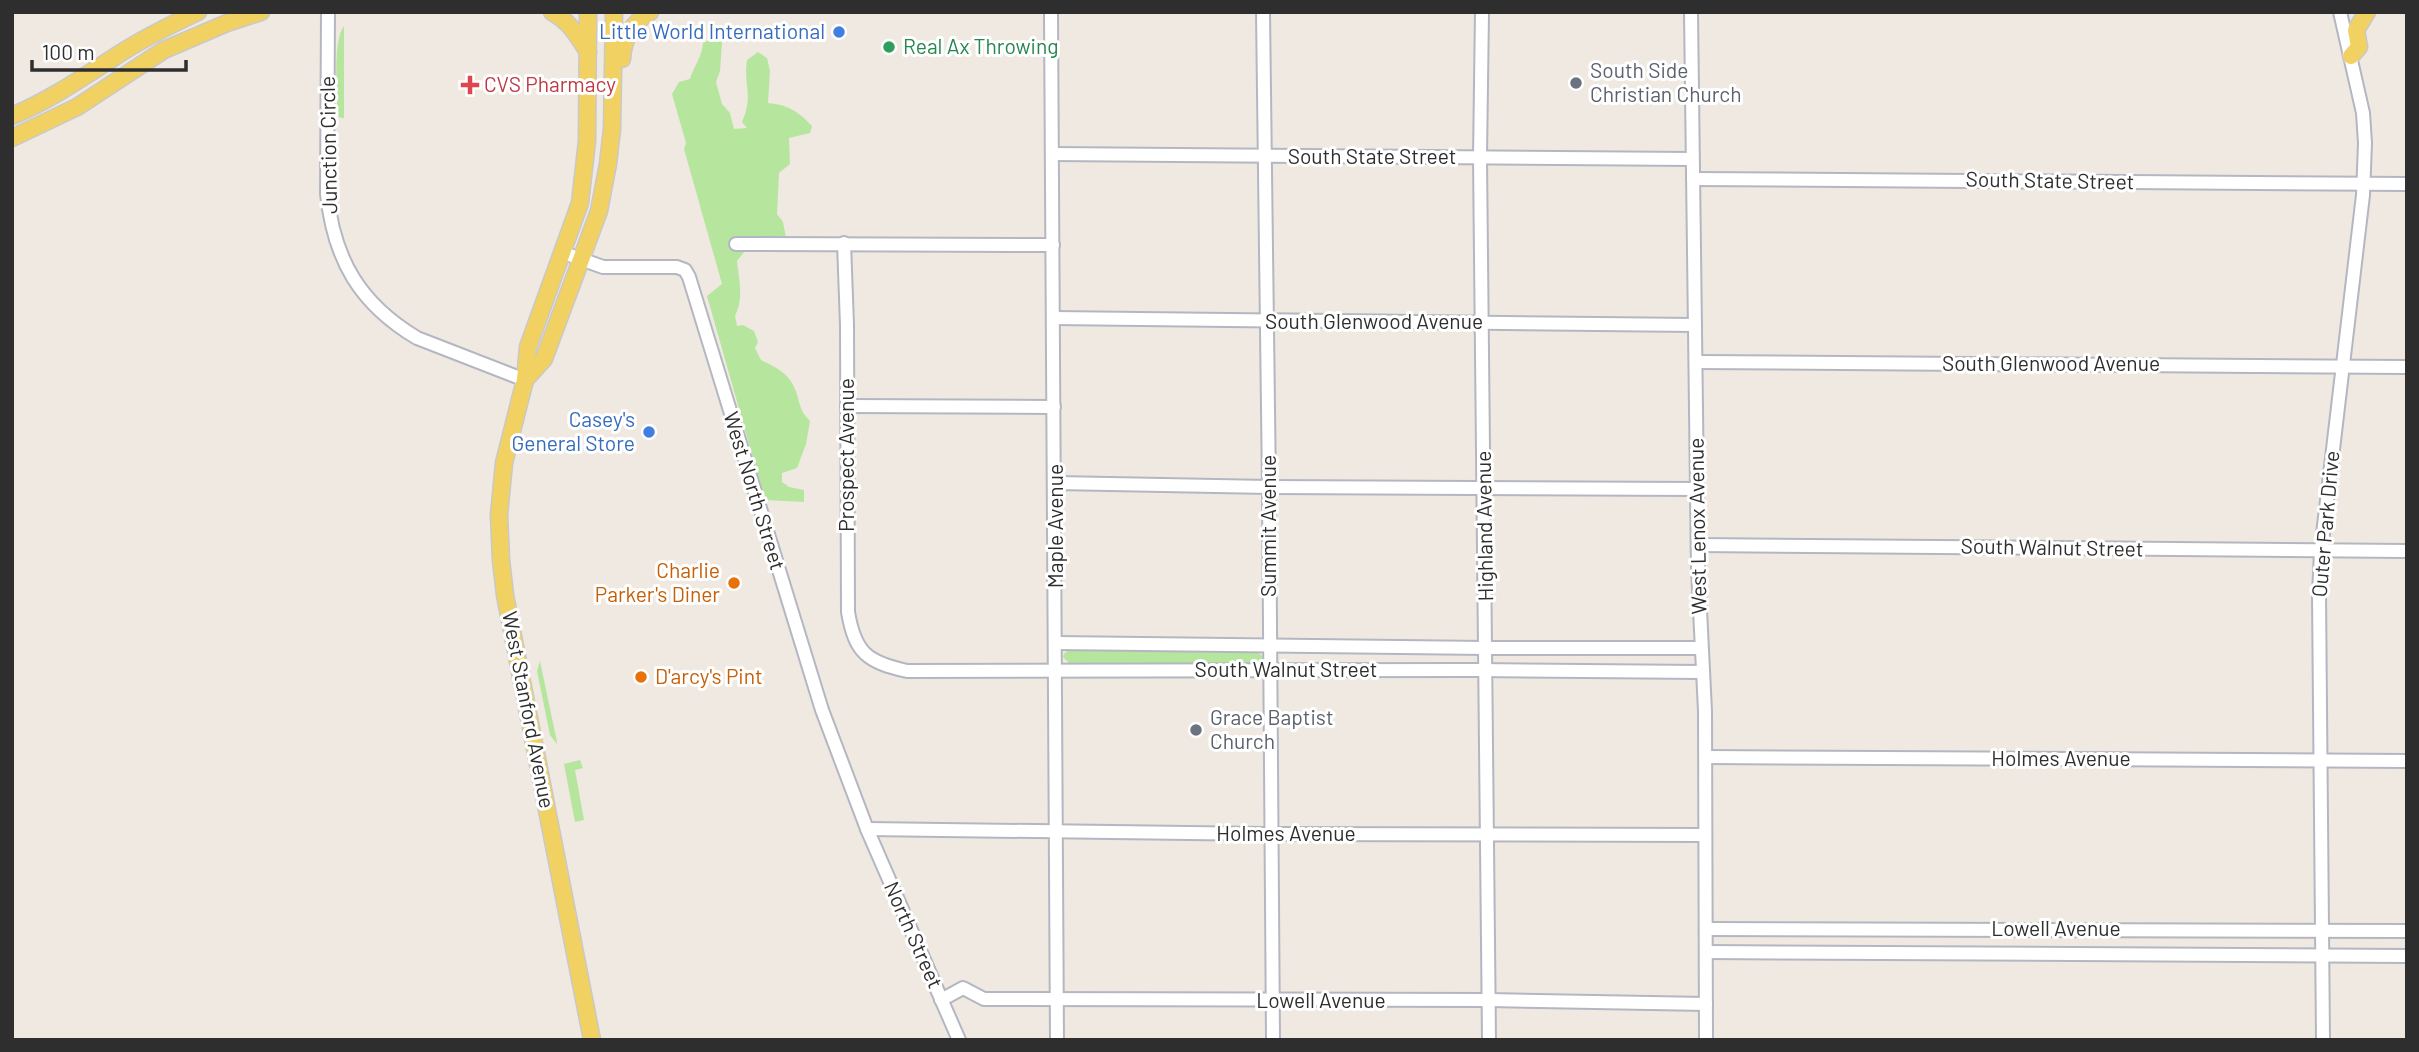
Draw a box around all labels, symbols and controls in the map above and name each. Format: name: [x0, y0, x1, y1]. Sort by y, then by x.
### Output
place label: Little World International: [599, 18, 825, 43]
marker: Little World International: [831, 24, 847, 40]
scale bar: [32, 28, 186, 72]
place label: Real Ax Throwing: [903, 33, 1058, 58]
text: 100 m: [42, 39, 95, 64]
marker: Real Ax Throwing: [881, 39, 897, 55]
place label: South Side Christian Church: [1590, 57, 1742, 106]
place label: CVS Pharmacy: [484, 71, 616, 96]
marker: South Side Christian Church: [1568, 75, 1584, 91]
street label: Junction Circle: [314, 76, 341, 214]
marker: CVS Pharmacy: [462, 77, 478, 93]
street label: South State Street: [1288, 143, 1456, 168]
street label: South State Street: [1965, 166, 2135, 193]
street label: South Glenwood Avenue: [1265, 308, 1483, 333]
street label: South Glenwood Avenue: [1942, 350, 2160, 375]
street label: Prospect Avenue: [833, 378, 858, 532]
place label: Casey's General Store: [511, 406, 635, 455]
street label: West North Street: [719, 408, 791, 573]
marker: Casey's General Store: [641, 424, 657, 440]
street label: West Lenox Avenue: [1682, 437, 1711, 615]
street label: Highland Avenue: [1470, 450, 1497, 602]
street label: Outer Park Drive: [2306, 450, 2343, 598]
street label: Summit Avenue: [1255, 455, 1280, 597]
street label: Maple Avenue: [1042, 464, 1067, 588]
street label: South Walnut Street: [1960, 532, 2144, 561]
place label: Charlie Parker's Diner: [595, 557, 720, 606]
marker: Charlie Parker's Diner: [726, 575, 742, 591]
street label: West Stanford Avenue: [498, 609, 561, 810]
street label: South Walnut Street: [1195, 656, 1377, 681]
place label: D'arcy's Pint: [655, 663, 763, 688]
marker: D'arcy's Pint: [633, 669, 649, 685]
place label: Grace Baptist Church: [1210, 704, 1334, 753]
marker: Grace Baptist Church: [1188, 722, 1204, 738]
street label: Holmes Avenue: [1991, 745, 2131, 770]
street label: Holmes Avenue: [1216, 820, 1356, 845]
street label: North Street: [880, 877, 949, 992]
street label: Lowell Avenue: [1991, 915, 2121, 940]
street label: Lowell Avenue: [1256, 987, 1386, 1012]

